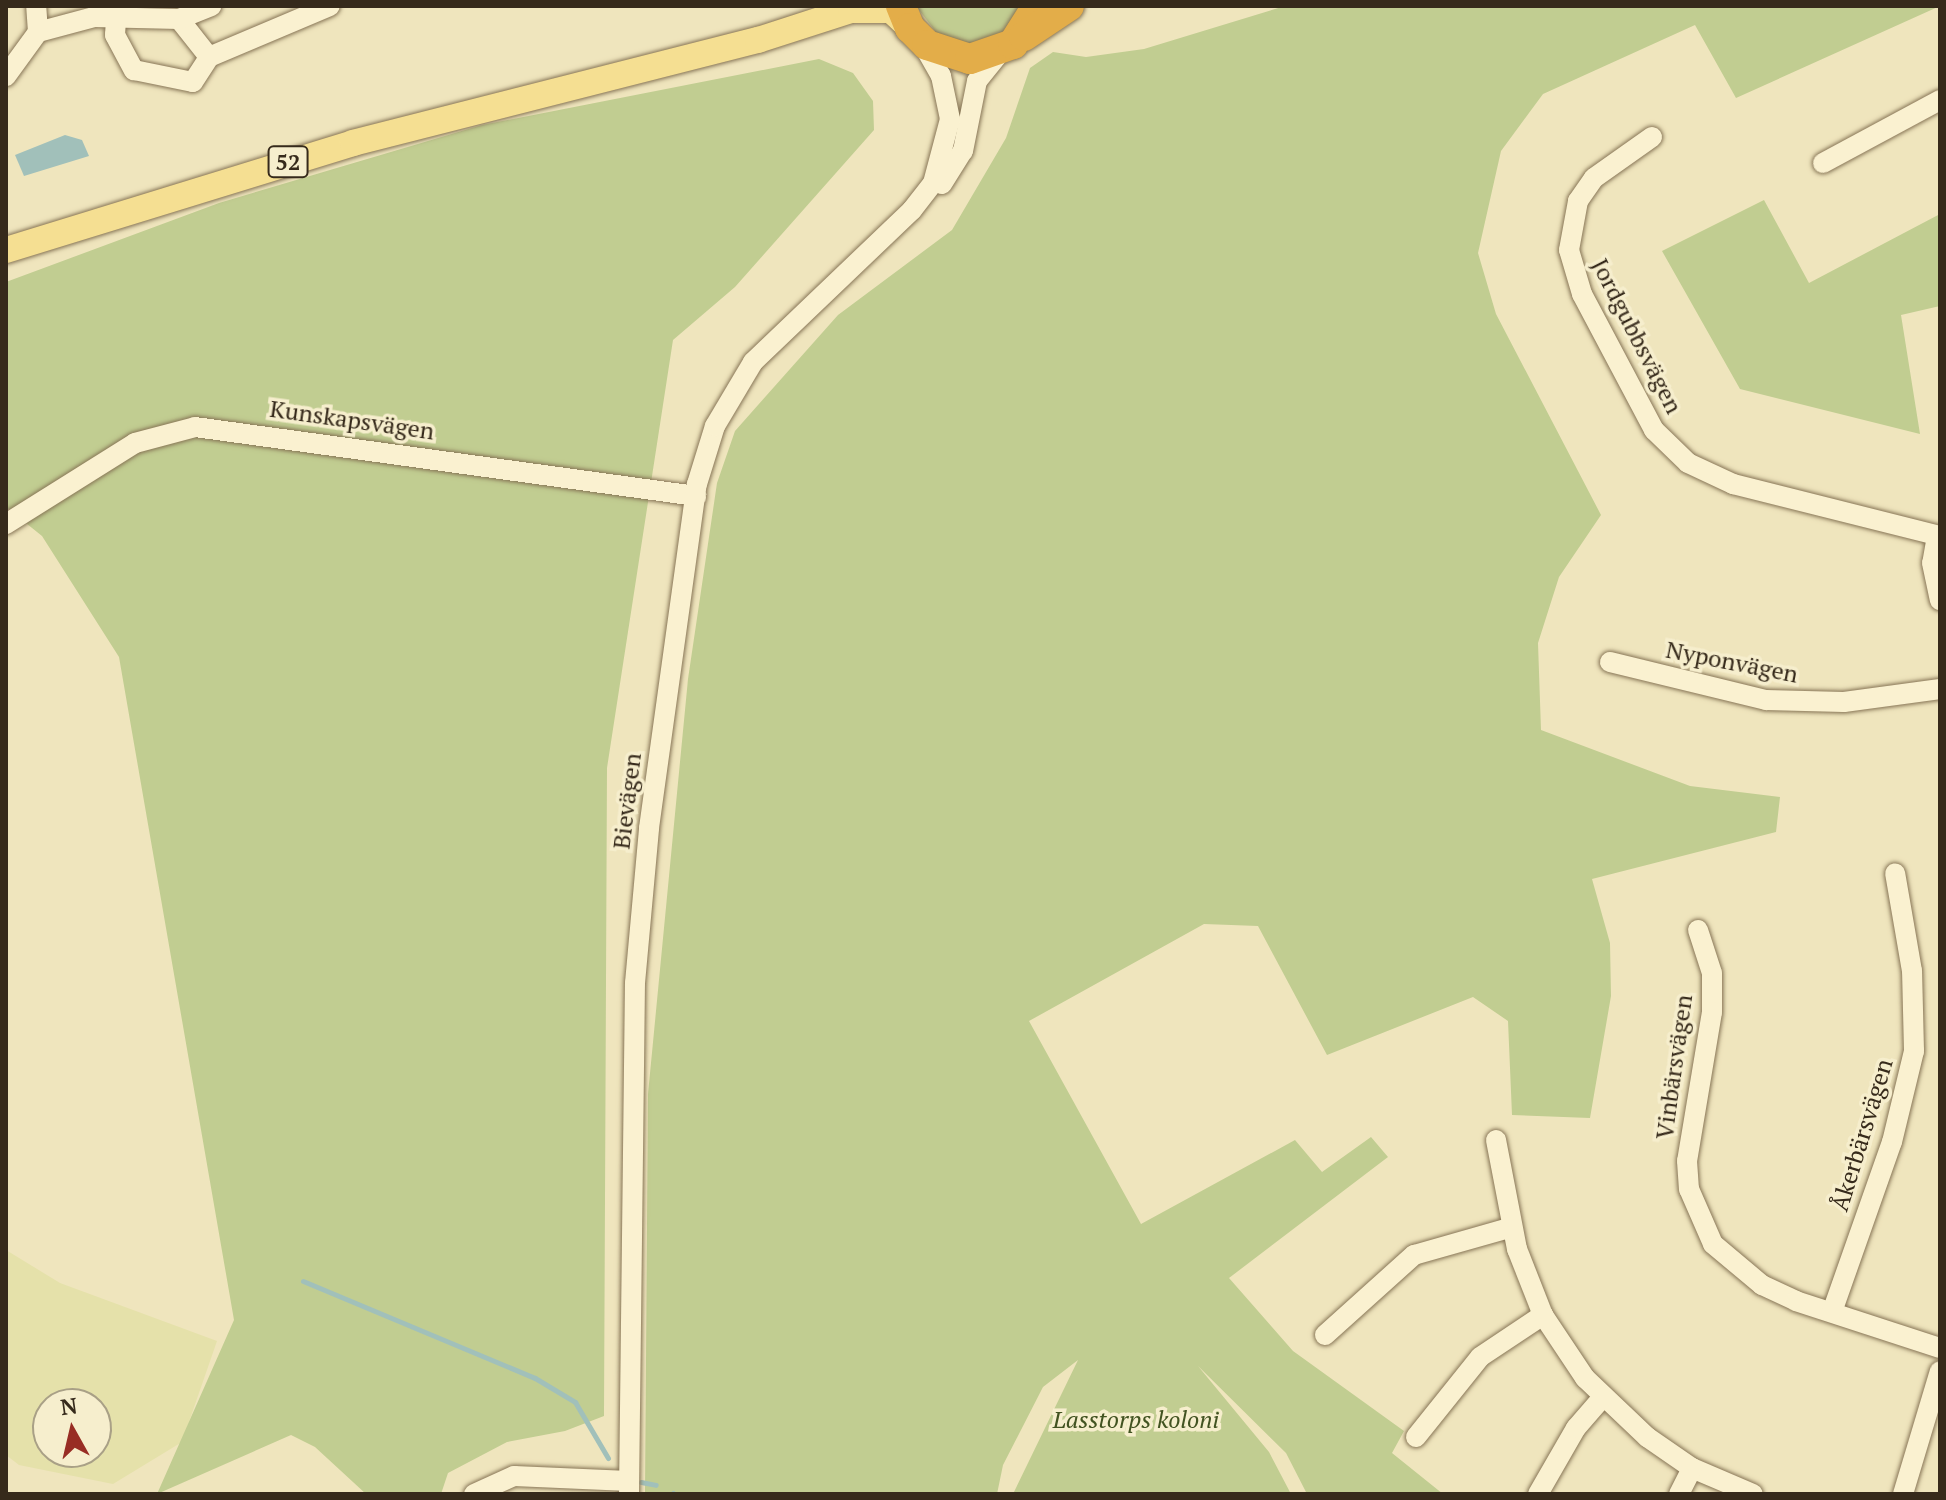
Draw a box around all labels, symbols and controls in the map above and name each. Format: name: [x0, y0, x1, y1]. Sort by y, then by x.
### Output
road number: 52: [266, 144, 310, 180]
street label: Jordgubbsvägen: [1586, 254, 1688, 418]
street label: Kunskapsvägen: [268, 394, 436, 446]
street label: Nyponvägen: [1663, 635, 1801, 689]
street label: Bievägen: [607, 751, 647, 851]
street label: Vinbärsvägen: [1650, 993, 1698, 1141]
street label: Åkerbärsvägen: [1825, 1055, 1899, 1215]
north arrow: [32, 1388, 112, 1468]
text: N: [59, 1390, 79, 1421]
park label: Lasstorps koloni: [1053, 1406, 1219, 1434]

